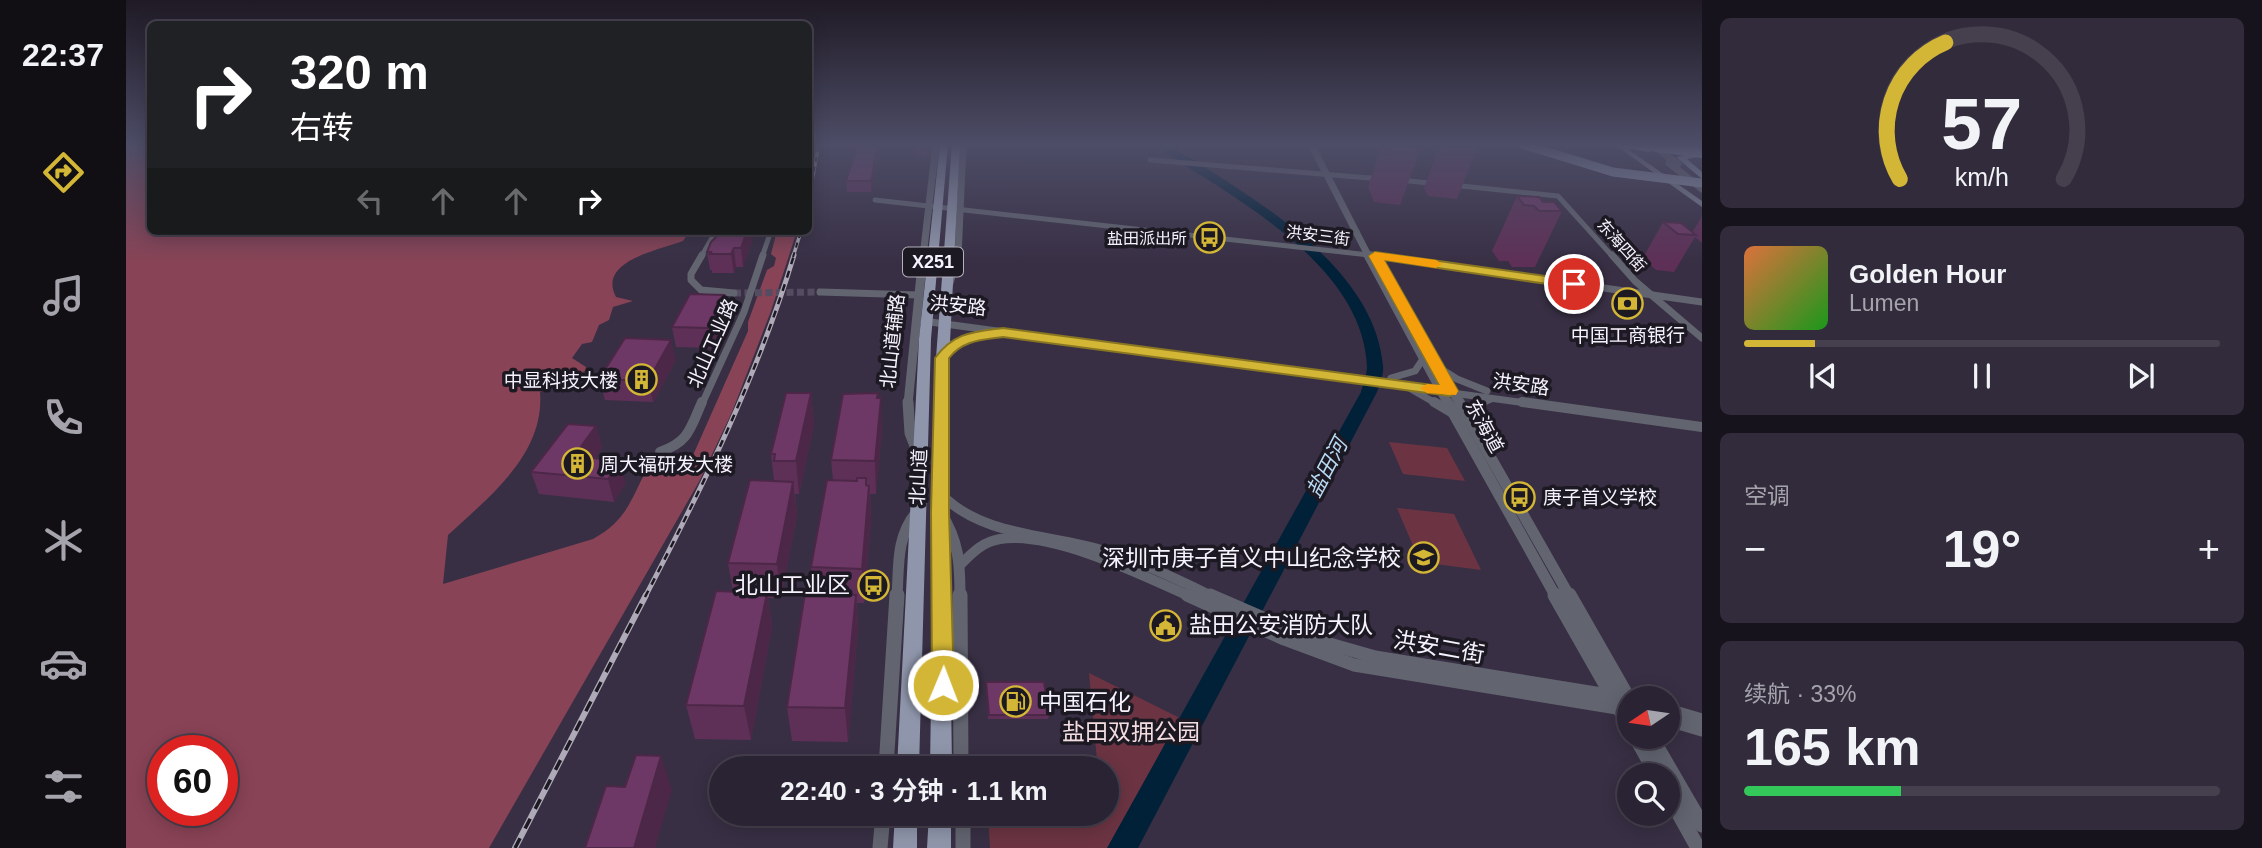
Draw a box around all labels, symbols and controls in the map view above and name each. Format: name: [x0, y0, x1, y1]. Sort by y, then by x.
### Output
text: 22:37: [22, 37, 104, 73]
text: 320 m: [290, 45, 429, 99]
icon: right: [175, 49, 266, 140]
text: 57: [1942, 83, 2022, 164]
text: 右转: [290, 110, 354, 146]
icon: directions: [39, 148, 88, 197]
text: km/h: [1955, 163, 2009, 191]
icon: left: [351, 182, 389, 220]
icon: ahead: [424, 182, 462, 220]
icon: ahead: [497, 182, 535, 220]
icon: right: [570, 182, 608, 220]
street label: 东海四街: [1594, 216, 1649, 275]
bus stop icon: 盐田派出所: [1193, 221, 1227, 255]
street label: 洪安三街: [1285, 223, 1351, 248]
place label: 盐田派出所: [1107, 230, 1187, 247]
road number: X251: [903, 248, 963, 276]
pin: [1544, 254, 1604, 314]
text: Golden Hour: [1849, 259, 2006, 289]
icon: arrive: [1555, 265, 1593, 303]
icon: music: [39, 271, 88, 320]
bank icon: 中国工商银行: [1611, 287, 1645, 321]
text: Lumen: [1849, 290, 1919, 316]
street label: 洪安路: [928, 292, 987, 319]
street label: 北山道辅路: [877, 293, 908, 389]
street label: 北山工业路: [684, 296, 741, 391]
place label: 中国工商银行: [1571, 325, 1685, 346]
icon: previous: [1804, 357, 1842, 395]
icon: pause: [1963, 357, 2001, 395]
icon: next: [2122, 357, 2160, 395]
building icon: 中显科技大楼: [624, 363, 658, 397]
place label: 中显科技大楼: [504, 370, 618, 391]
street label: 洪安路: [1491, 370, 1551, 399]
icon: phone: [39, 393, 88, 442]
street label: 东海道: [1462, 396, 1508, 456]
water label: 盐田河: [1302, 431, 1353, 501]
building icon: 周大福研发大楼: [560, 447, 594, 481]
street label: 北山道: [907, 448, 930, 506]
place label: 周大福研发大楼: [600, 454, 733, 475]
bus stop icon: 庚子首义学校: [1503, 480, 1537, 514]
text: 空调: [1744, 483, 1790, 509]
place label: 庚子首义学校: [1543, 487, 1657, 508]
icon: climate: [39, 516, 88, 565]
text: 19°: [1943, 520, 2021, 578]
text: −: [1744, 528, 1766, 570]
text: +: [2198, 528, 2220, 570]
school or university icon: 深圳市庚子首义中山纪念学校: [1407, 541, 1441, 575]
place label: 深圳市庚子首义中山纪念学校: [1102, 545, 1401, 571]
bus stop icon: 北山工业区: [856, 568, 890, 602]
place label: 北山工业区: [735, 572, 850, 598]
public building icon: 盐田公安消防大队: [1149, 608, 1183, 642]
place label: 盐田公安消防大队: [1189, 612, 1373, 638]
street label: 洪安二街: [1391, 626, 1487, 668]
icon: car: [39, 639, 88, 688]
position arrow: [906, 648, 980, 722]
text: 续航 · 33%: [1744, 681, 1856, 707]
fuel station icon: 中国石化: [999, 685, 1033, 719]
north arrow: [1617, 686, 1680, 749]
map controls: [1617, 686, 1680, 826]
place label: 中国石化: [1039, 689, 1131, 715]
text: 165 km: [1744, 718, 1920, 776]
park label: 盐田双拥公园: [1062, 719, 1200, 745]
speed limit sign: 60: [147, 735, 238, 826]
icon: filters: [39, 762, 88, 811]
button: search: [1617, 763, 1680, 826]
text: 22:40 · 3 分钟 · 1.1 km: [780, 776, 1048, 806]

